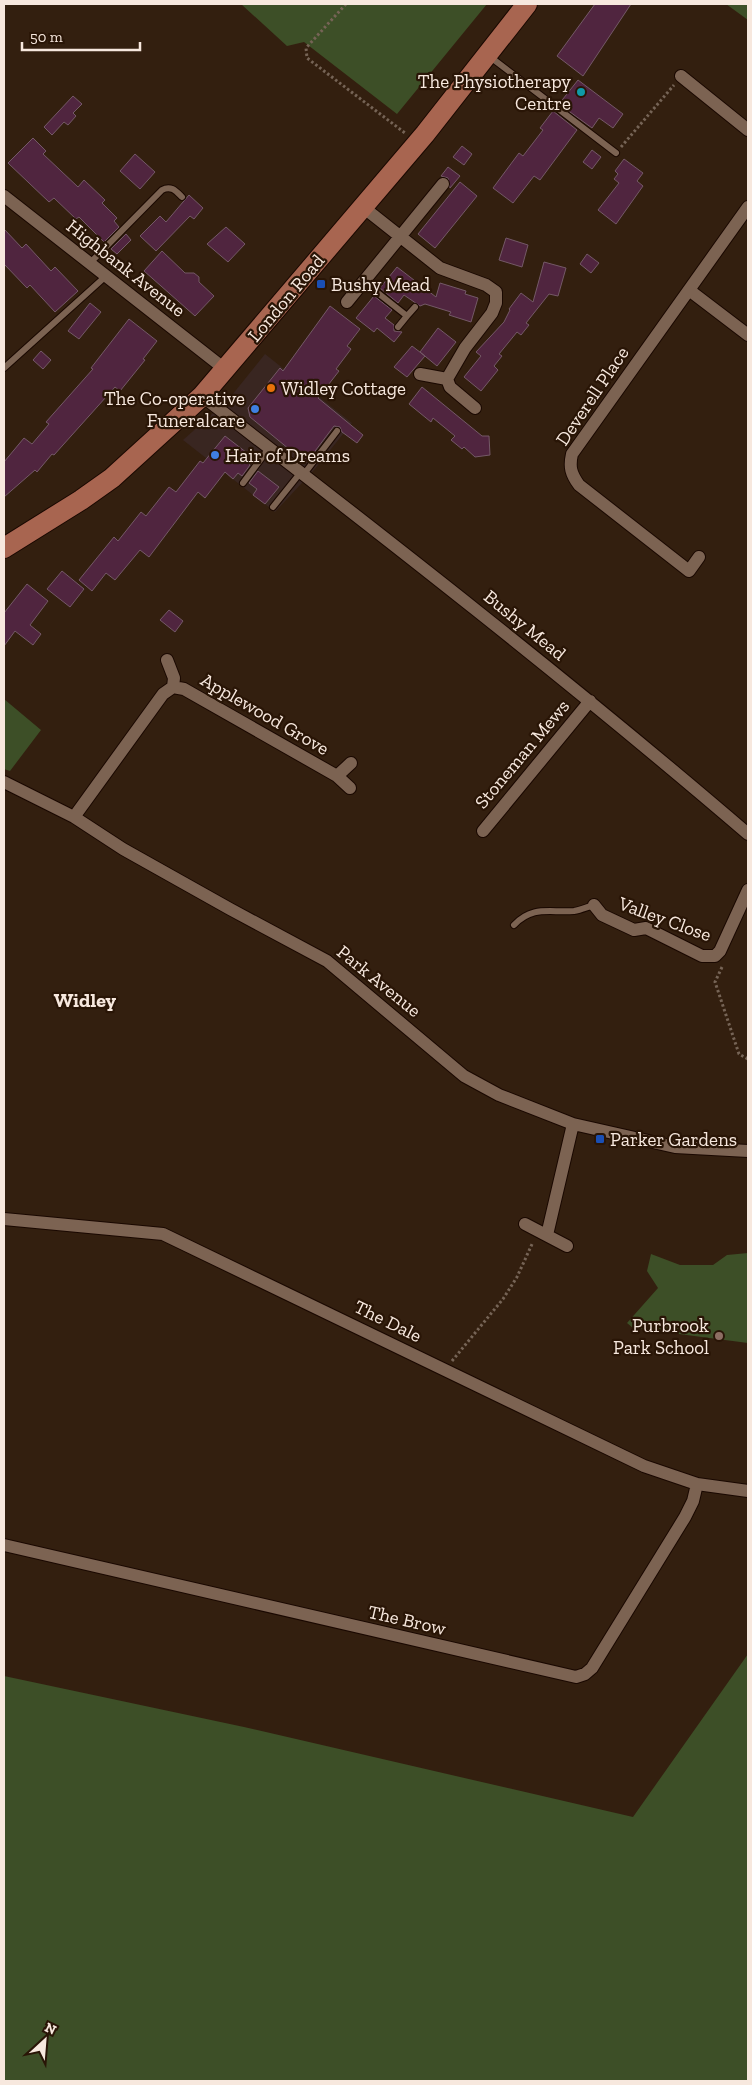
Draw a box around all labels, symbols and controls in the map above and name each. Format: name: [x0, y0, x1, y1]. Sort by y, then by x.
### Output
scale bar: [22, 20, 140, 52]
text: 50 m: [30, 28, 63, 46]
place label: The Physiotherapy Centre: [418, 70, 571, 115]
marker: The Physiotherapy Centre: [575, 86, 587, 98]
street label: Highbank Avenue: [62, 214, 190, 322]
street label: London Road: [243, 249, 330, 346]
place label: Bushy Mead: [331, 273, 431, 296]
marker: Bushy Mead: [315, 278, 327, 290]
street label: Deverell Place: [550, 342, 634, 450]
place label: Widley Cottage: [281, 377, 406, 400]
marker: Widley Cottage: [265, 382, 277, 394]
place label: The Co-operative Funeralcare: [104, 387, 245, 432]
marker: The Co-operative Funeralcare: [249, 403, 261, 415]
place label: Hair of Dreams: [225, 444, 350, 467]
marker: Hair of Dreams: [209, 449, 221, 461]
street label: Bushy Mead: [479, 585, 571, 665]
street label: Applewood Grove: [197, 668, 333, 760]
street label: Stoneman Mews: [470, 695, 574, 813]
street label: Valley Close: [615, 891, 715, 946]
street label: Park Avenue: [332, 940, 426, 1022]
district label: Widley: [54, 988, 117, 1012]
place label: Parker Gardens: [610, 1128, 737, 1151]
marker: Parker Gardens: [594, 1133, 606, 1145]
street label: The Dale: [351, 1295, 426, 1347]
place label: Purbrook Park School: [613, 1314, 709, 1359]
marker: Purbrook Park School: [713, 1330, 725, 1342]
street label: The Brow: [366, 1600, 449, 1640]
north arrow: [20, 2015, 70, 2065]
text: N: [42, 2019, 59, 2039]

